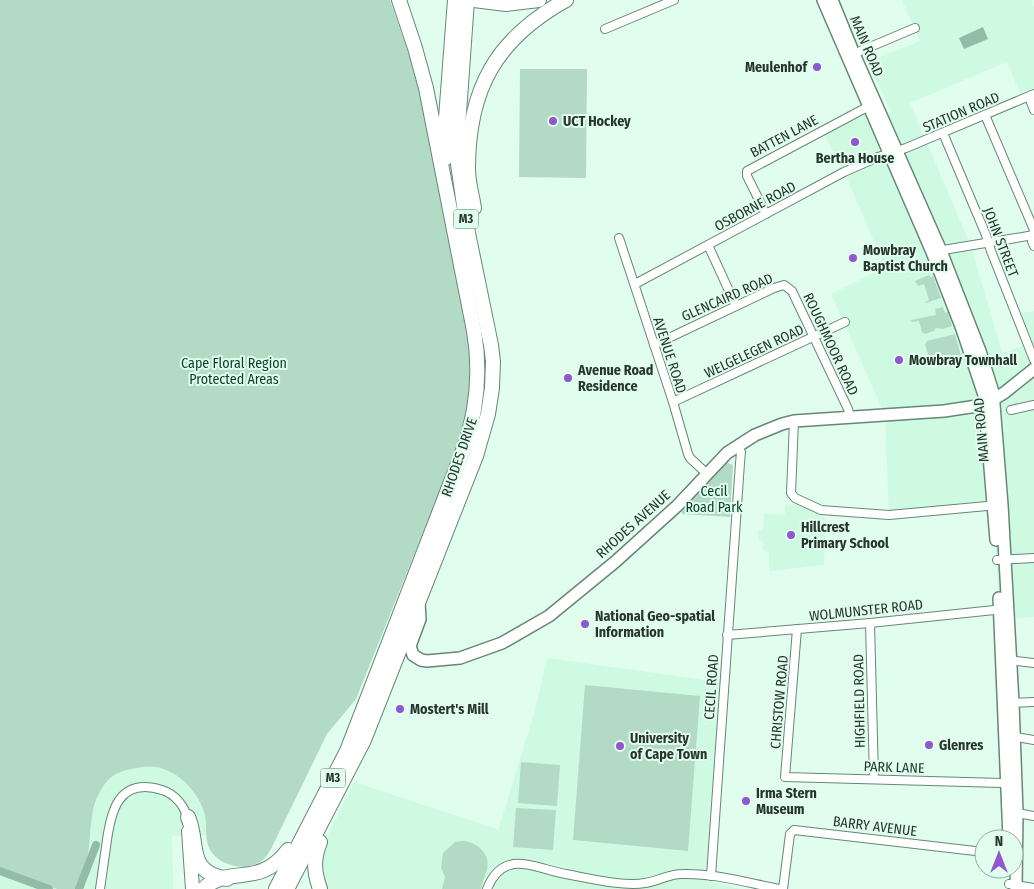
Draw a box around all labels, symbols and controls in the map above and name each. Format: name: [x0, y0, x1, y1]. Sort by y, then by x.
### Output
street label: MAIN ROAD: [846, 13, 887, 79]
place label: Meulenhof: [745, 59, 808, 76]
marker: Meulenhof: [811, 61, 823, 73]
street label: STATION ROAD: [920, 89, 1002, 136]
street label: BATTEN LANE: [747, 111, 821, 161]
place label: UCT Hockey: [563, 113, 631, 130]
marker: UCT Hockey: [547, 115, 559, 127]
marker: Bertha House: [849, 136, 861, 148]
place label: Bertha House: [816, 150, 894, 167]
street label: OSBORNE ROAD: [712, 178, 799, 235]
street label: JOHN STREET: [979, 205, 1022, 280]
road number: M3: [454, 210, 478, 228]
place label: Mowbray Baptist Church: [863, 242, 948, 275]
marker: Mowbray Baptist Church: [847, 252, 859, 264]
street label: GLENCAIRD ROAD: [679, 270, 775, 325]
street label: ROUGHMOOR ROAD: [799, 290, 862, 398]
street label: AVENUE ROAD: [649, 315, 690, 395]
street label: WELGELEGEN ROAD: [702, 321, 807, 382]
place label: Mowbray Townhall: [909, 352, 1017, 369]
marker: Mowbray Townhall: [893, 354, 905, 366]
park label: Cape Floral Region Protected Areas: [181, 355, 287, 388]
place label: Avenue Road Residence: [577, 362, 653, 395]
marker: Avenue Road Residence: [562, 372, 574, 384]
street label: MAIN ROAD: [970, 397, 993, 463]
street label: RHODES DRIVE: [438, 415, 481, 499]
park label: Cecil Road Park: [685, 483, 743, 516]
street label: RHODES AVENUE: [593, 486, 674, 562]
place label: Hillcrest Primary School: [801, 519, 889, 552]
marker: Hillcrest Primary School: [785, 529, 797, 541]
street label: WOLMUNSTER ROAD: [808, 596, 924, 625]
place label: National Geo-spatial Information: [595, 608, 715, 641]
marker: National Geo-spatial Information: [579, 618, 591, 630]
street label: CECIL ROAD: [701, 654, 722, 720]
street label: HIGHFIELD ROAD: [850, 654, 869, 748]
street label: CHRISTOW ROAD: [767, 655, 792, 749]
place label: Mostert's Mill: [410, 701, 489, 718]
marker: Mostert's Mill: [394, 703, 406, 715]
place label: University of Cape Town: [630, 730, 707, 763]
place label: Glenres: [939, 737, 983, 754]
marker: Glenres: [923, 739, 935, 751]
marker: University of Cape Town: [614, 740, 626, 752]
street label: PARK LANE: [863, 758, 925, 777]
road number: M3: [320, 768, 346, 788]
place label: Irma Stern Museum: [756, 785, 817, 818]
marker: Irma Stern Museum: [740, 795, 752, 807]
street label: BARRY AVENUE: [832, 813, 918, 840]
north arrow: [974, 829, 1024, 879]
text: N: [995, 833, 1003, 850]

